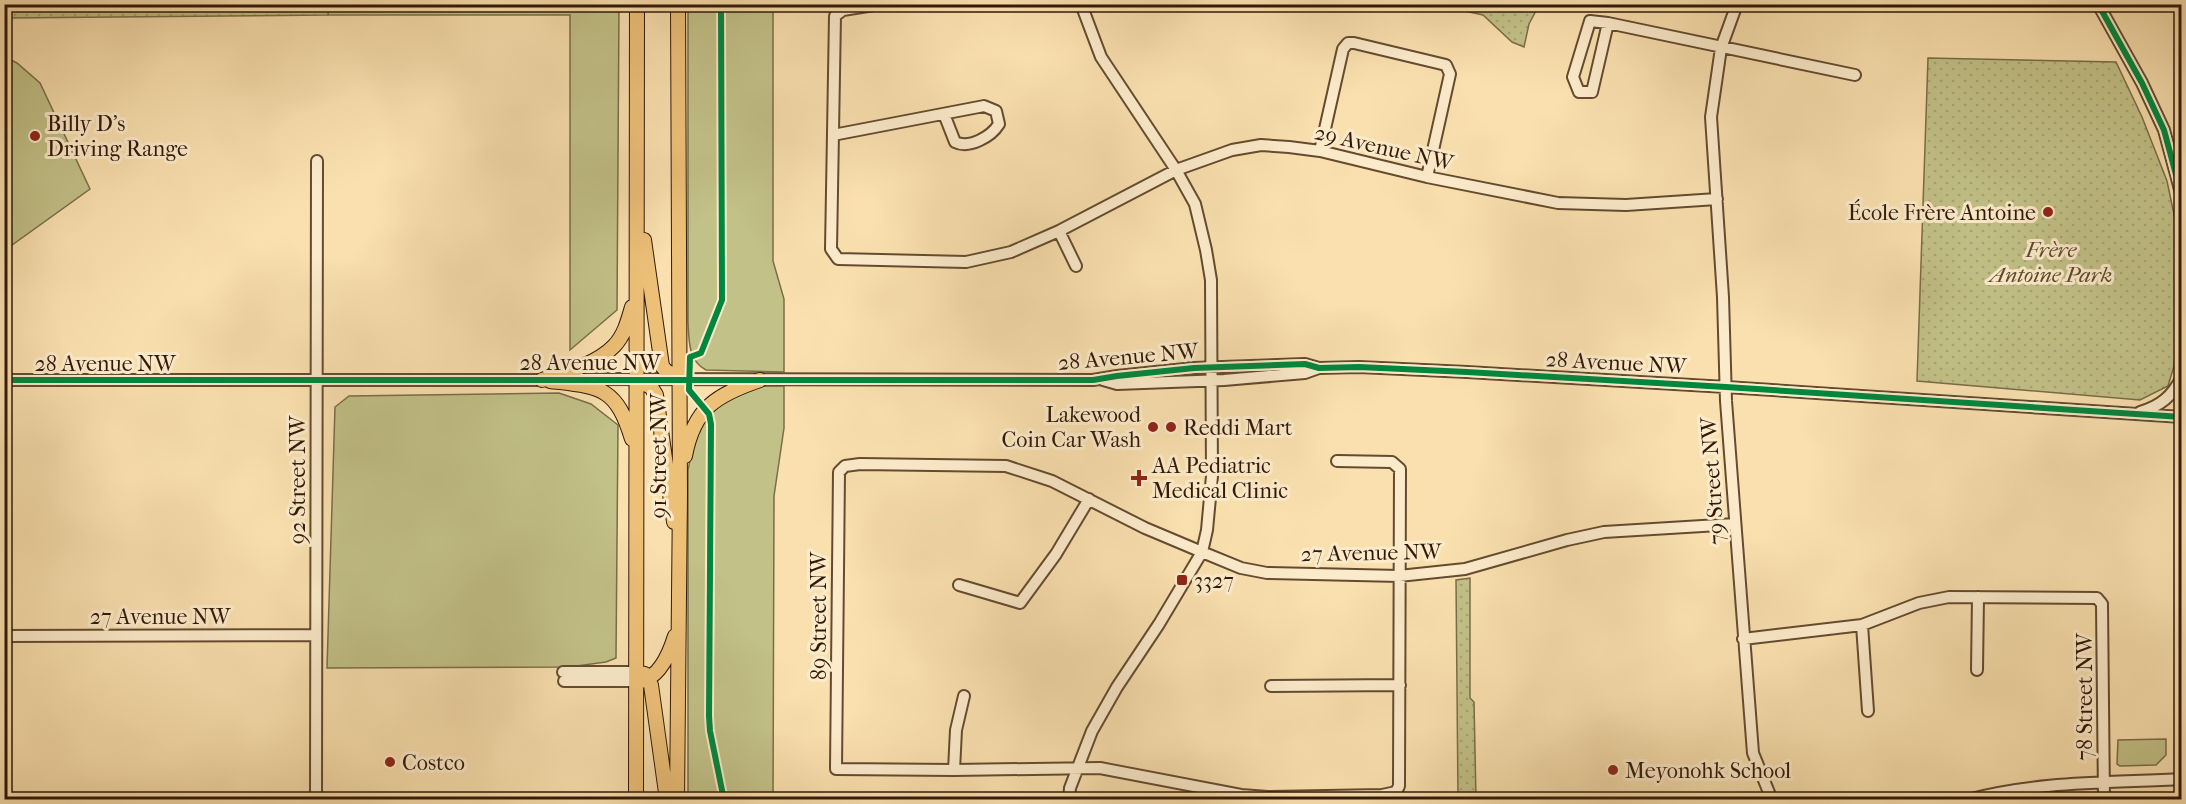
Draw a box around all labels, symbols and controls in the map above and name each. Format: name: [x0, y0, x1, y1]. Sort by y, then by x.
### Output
place label: Billy D's Driving Range: [47, 111, 188, 162]
street label: 29 Avenue NW: [1312, 119, 1457, 177]
marker: Billy D's Driving Range: [28, 129, 42, 143]
place label: École Frère Antoine: [1848, 199, 2036, 226]
marker: École Frère Antoine: [2041, 205, 2055, 219]
park label: Frère Antoine Park: [1987, 237, 2112, 288]
street label: 28 Avenue NW: [1057, 338, 1201, 376]
street label: 28 Avenue NW: [1545, 346, 1688, 380]
street label: 28 Avenue NW: [519, 350, 662, 376]
street label: 28 Avenue NW: [34, 351, 177, 377]
street label: 91 Street NW: [646, 392, 672, 519]
place label: Lakewood Coin Car Wash: [1001, 402, 1142, 453]
street label: 92 Street NW: [285, 414, 311, 544]
place label: Reddi Mart: [1183, 415, 1293, 441]
street label: 79 Street NW: [1695, 415, 1730, 546]
marker: Lakewood Coin Car Wash: [1146, 420, 1160, 434]
marker: Reddi Mart: [1164, 420, 1178, 434]
place label: AA Pediatric Medical Clinic: [1151, 453, 1288, 504]
marker: AA Pediatric Medical Clinic: [1130, 469, 1148, 487]
street label: 27 Avenue NW: [1300, 539, 1443, 567]
street label: 89 Street NW: [806, 550, 832, 680]
place label: 3327: [1194, 568, 1234, 594]
marker: 3327: [1175, 573, 1189, 587]
street label: 27 Avenue NW: [90, 604, 232, 630]
street label: 78 Street NW: [2072, 632, 2098, 761]
place label: Costco: [402, 750, 465, 776]
marker: Costco: [383, 755, 397, 769]
place label: Meyonohk School: [1625, 758, 1791, 784]
marker: Meyonohk School: [1606, 763, 1620, 777]

